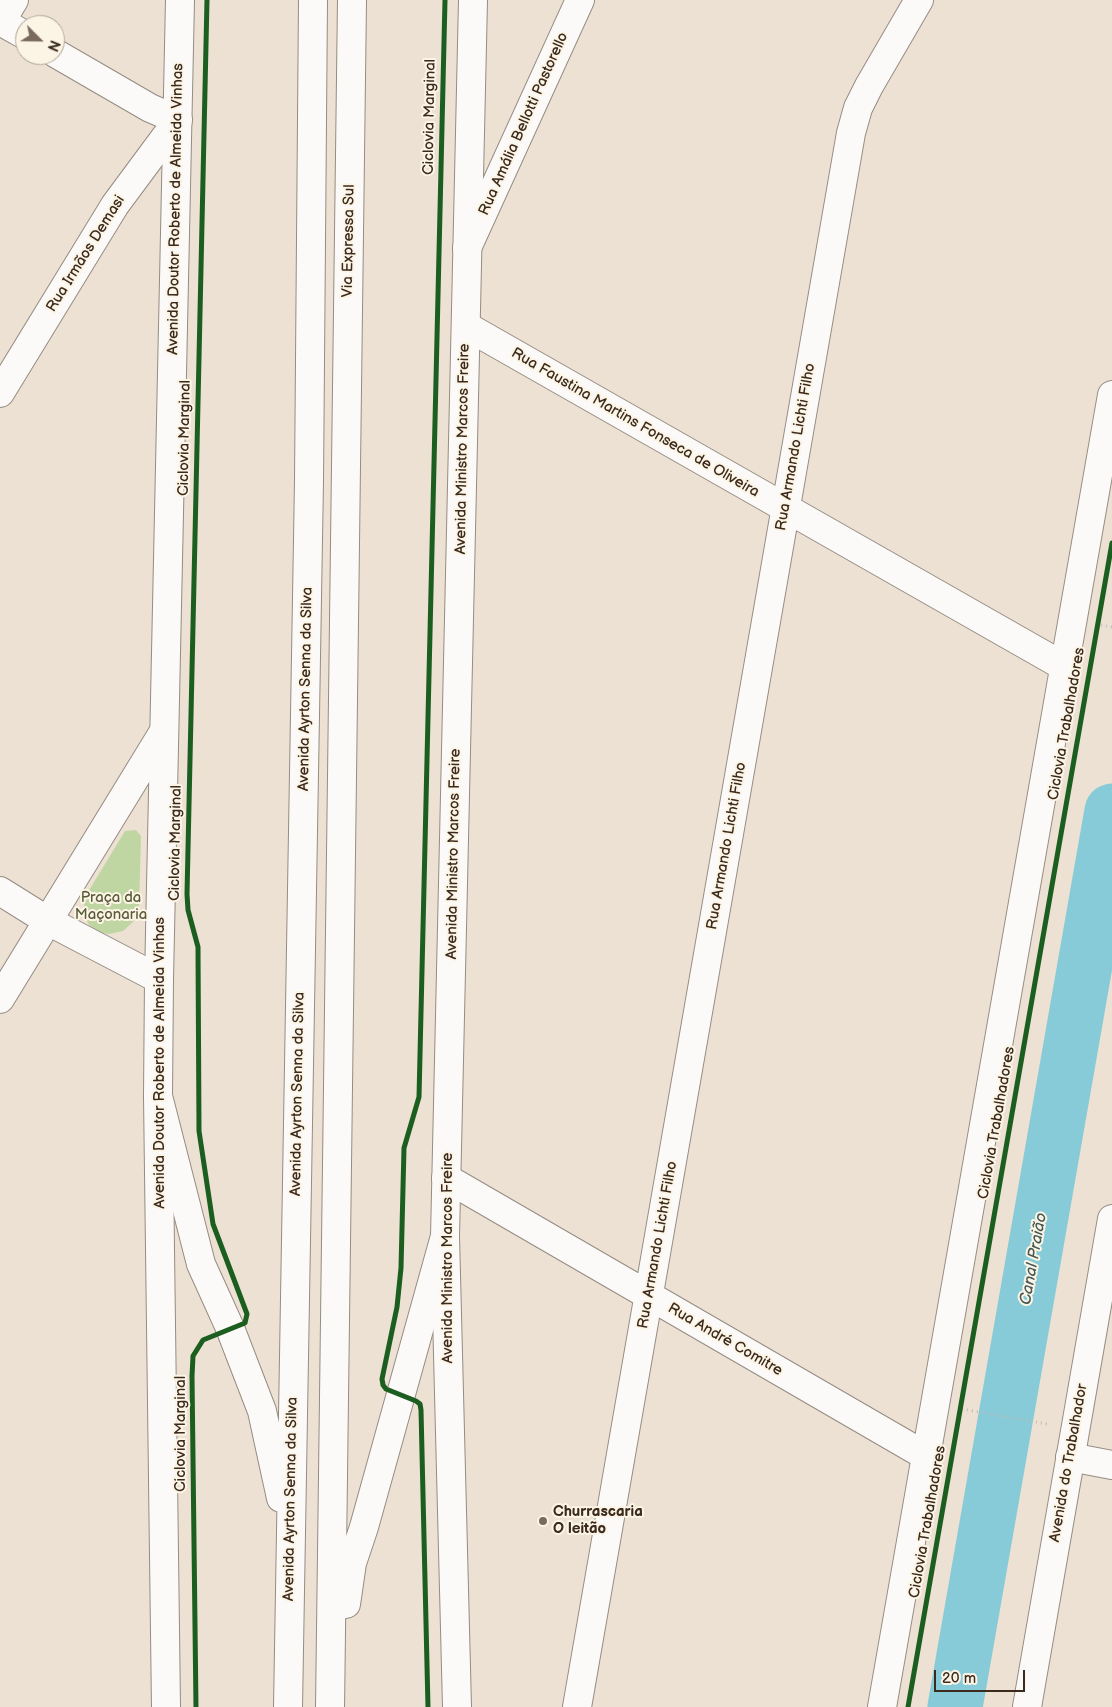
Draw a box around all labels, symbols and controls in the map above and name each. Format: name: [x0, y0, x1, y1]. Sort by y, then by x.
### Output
north arrow: [15, 15, 65, 65]
street label: Rua Amália Bellotti Pastorello: [475, 30, 573, 218]
text: N: [43, 37, 63, 54]
street label: Ciclovia Marginal: [420, 59, 440, 175]
street label: Avenida Doutor Roberto de Almeida Vinhas: [164, 63, 188, 355]
street label: Via Expressa Sul: [339, 184, 359, 298]
street label: Rua Irmãos Demasi: [43, 192, 129, 316]
street label: Avenida Ministro Marcos Freire: [452, 343, 474, 555]
street label: Rua Faustina Martins Fonseca de Oliveira: [508, 344, 762, 502]
street label: Rua Armando Lichti Filho: [772, 362, 820, 532]
street label: Ciclovia Marginal: [175, 380, 195, 496]
street label: Avenida Ayrton Senna da Silva: [295, 587, 317, 791]
street label: Ciclovia Trabalhadores: [1045, 646, 1089, 802]
street label: Avenida Ministro Marcos Freire: [443, 748, 465, 960]
street label: Rua Armando Lichti Filho: [703, 761, 751, 931]
street label: Ciclovia Marginal: [166, 785, 186, 901]
park label: Praça da Maçonaria: [75, 889, 147, 924]
street label: Avenida Doutor Roberto de Almeida Vinhas: [151, 917, 169, 1209]
street label: Avenida Ayrton Senna da Silva: [287, 992, 309, 1196]
street label: Ciclovia Trabalhadores: [975, 1045, 1019, 1201]
street label: Avenida Ministro Marcos Freire: [439, 1153, 457, 1363]
street label: Rua Armando Lichti Filho: [634, 1160, 682, 1330]
water label: Canal Praião: [1016, 1211, 1052, 1307]
street label: Rua André Comitre: [664, 1300, 786, 1380]
street label: Ciclovia Marginal: [172, 1376, 190, 1492]
street label: Avenida do Trabalhador: [1046, 1382, 1092, 1544]
street label: Avenida Ayrton Senna da Silva: [280, 1397, 302, 1601]
street label: Ciclovia Trabalhadores: [906, 1444, 950, 1600]
place label: Churrascaria O leitão: [553, 1503, 643, 1538]
marker: Churrascaria O leitão: [537, 1515, 549, 1527]
scale bar: [937, 1660, 1028, 1692]
text: 20 m: [942, 1669, 976, 1688]

